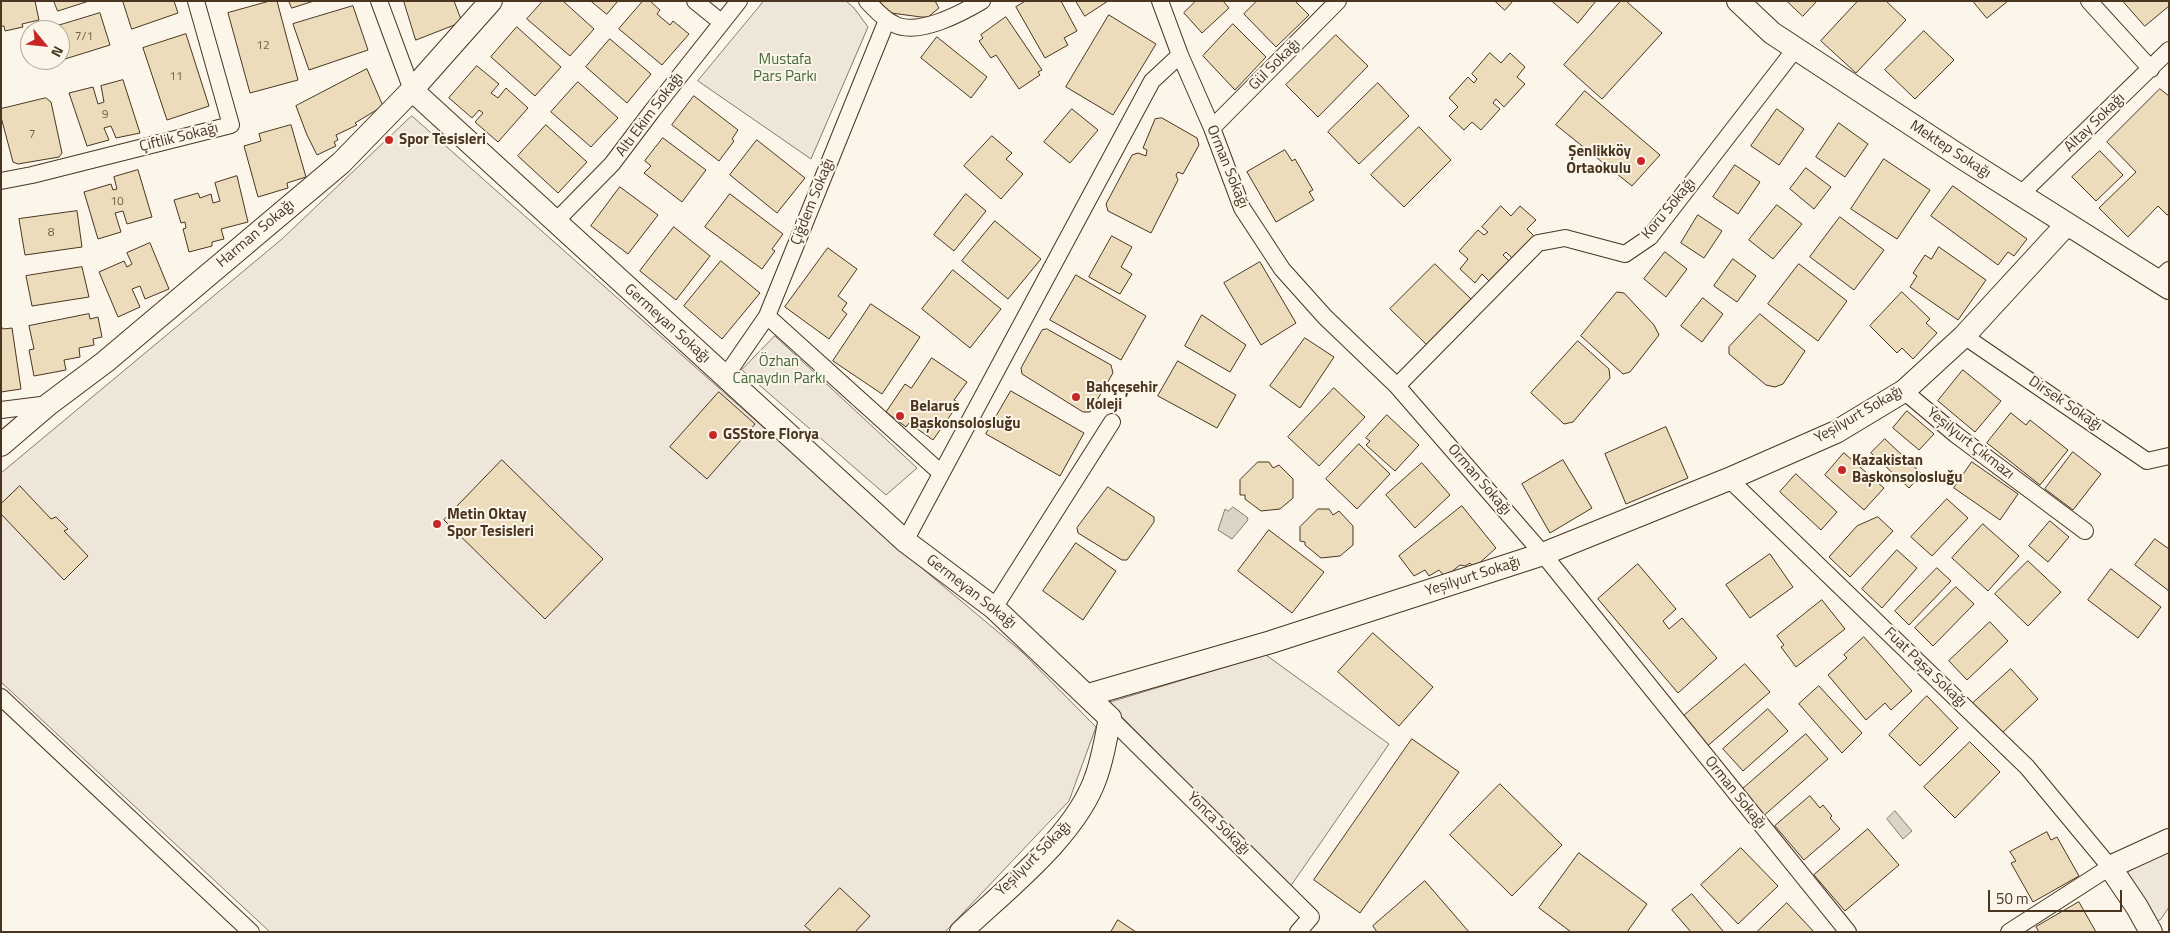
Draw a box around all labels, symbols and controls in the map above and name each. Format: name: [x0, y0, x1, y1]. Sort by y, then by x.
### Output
north arrow: [20, 20, 70, 70]
house number: 7/1: [75, 30, 93, 44]
street label: Gül Sokağı: [1245, 35, 1305, 95]
house number: 12: [256, 39, 270, 53]
text: N: [46, 43, 69, 61]
park label: Mustafa Pars Parkı: [753, 51, 817, 86]
street label: Altı Ekim Sokağı: [613, 69, 687, 161]
house number: 11: [169, 70, 183, 84]
street label: Altay Sokağı: [2061, 90, 2129, 156]
house number: 9: [102, 108, 108, 122]
street label: Mektep Sokağı: [1906, 117, 1994, 183]
street label: Çiftlik Sokağı: [138, 120, 220, 156]
street label: Orman Sokağı: [1202, 123, 1252, 211]
house number: 7: [29, 128, 35, 142]
place label: Spor Tesisleri: [399, 131, 486, 149]
marker: Spor Tesisleri: [383, 134, 395, 146]
place label: Şenlikköy Ortaokulu: [1566, 143, 1631, 178]
marker: Şenlikköy Ortaokulu: [1635, 155, 1647, 167]
street label: Çiğdem Sokağı: [787, 156, 839, 248]
street label: Koru Sokağı: [1638, 175, 1700, 243]
house number: 10: [110, 195, 124, 209]
street label: Harman Sokağı: [213, 196, 299, 272]
house number: 8: [48, 226, 54, 240]
street label: Germeyan Sokağı: [620, 281, 714, 367]
park label: Özhan Canaydın Parkı: [733, 353, 825, 388]
street label: Dirsek Sokağı: [2025, 373, 2105, 435]
place label: Bahçeşehir Koleji: [1086, 379, 1158, 414]
street label: Yeşilyurt Sokağı: [1812, 382, 1906, 448]
marker: Bahçeşehir Koleji: [1070, 391, 1082, 403]
place label: Belarus Başkonsolosluğu: [910, 398, 1021, 433]
street label: Yeşilyurt Çıkmazı: [1923, 404, 2017, 484]
marker: Belarus Başkonsolosluğu: [894, 410, 906, 422]
place label: GSStore Florya: [723, 426, 819, 444]
marker: GSStore Florya: [707, 429, 719, 441]
street label: Orman Sokağı: [1443, 441, 1515, 519]
place label: Kazakistan Başkonsolosluğu: [1852, 452, 1963, 487]
marker: Kazakistan Başkonsolosluğu: [1836, 464, 1848, 476]
place label: Metin Oktay Spor Tesisleri: [447, 506, 534, 541]
marker: Metin Oktay Spor Tesisleri: [431, 518, 443, 530]
street label: Germeyan Sokağı: [922, 551, 1020, 633]
street label: Yeşilyurt Sokağı: [1423, 553, 1523, 601]
street label: Fuat Paşa Sokağı: [1880, 624, 1970, 712]
street label: Orman Sokağı: [1700, 753, 1770, 833]
street label: Yonca Sokağı: [1183, 789, 1253, 859]
street label: Yeşilyurt Sokağı: [993, 818, 1075, 900]
scale bar: [1990, 880, 2124, 912]
text: 50 m: [1996, 887, 2029, 910]

